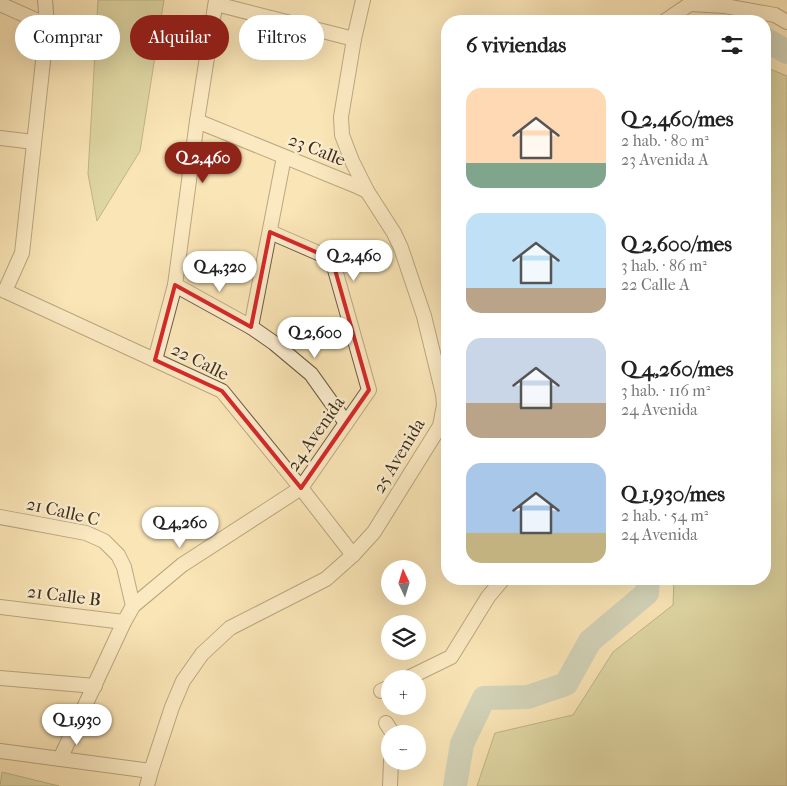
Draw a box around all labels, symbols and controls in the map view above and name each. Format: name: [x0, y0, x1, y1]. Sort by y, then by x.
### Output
chip: Comprar: [15, 15, 120, 60]
chip: Alquilar: [130, 15, 229, 60]
chip: Filtros: [239, 15, 324, 60]
icon: filters: [718, 31, 746, 59]
text: 6 viviendas: [466, 33, 566, 57]
text: Q 2,460/mes: [621, 107, 733, 131]
icon: home: [506, 108, 566, 168]
street label: 23 Calle: [285, 129, 349, 171]
text: 2 hab. · 80 m²: [621, 131, 709, 150]
pin: Q 2,460: [157, 142, 249, 184]
text: Q 2,460: [176, 148, 230, 167]
text: 23 Avenida A: [621, 150, 709, 169]
text: Q 2,600/mes: [621, 232, 732, 256]
icon: home: [506, 233, 566, 293]
pin: Q 2,460: [308, 240, 400, 282]
text: Q 2,460: [327, 246, 381, 265]
pin: Q 4,320: [174, 250, 266, 293]
text: 3 hab. · 86 m²: [621, 256, 707, 275]
text: Q 4,320: [194, 257, 246, 276]
text: 22 Calle A: [621, 275, 690, 294]
pin: Q 2,600: [269, 316, 361, 359]
text: Q 2,600: [288, 323, 342, 342]
street label: 22 Calle: [168, 339, 232, 385]
text: Q 4,260/mes: [621, 357, 733, 381]
icon: home: [506, 358, 566, 418]
text: 3 hab. · 116 m²: [621, 381, 710, 400]
street label: 24 Avenida: [283, 392, 350, 475]
text: 24 Avenida: [621, 400, 698, 419]
street label: 25 Avenida: [368, 414, 430, 497]
text: Q 1,930/mes: [621, 482, 725, 506]
icon: home: [506, 483, 566, 543]
street label: 21 Calle C: [24, 493, 102, 531]
pin: Q 4,260: [134, 506, 226, 549]
text: 2 hab. · 54 m²: [621, 506, 708, 525]
text: Q 4,260: [153, 513, 207, 532]
text: 24 Avenida: [621, 525, 698, 544]
north arrow: [381, 560, 426, 605]
map controls: [381, 560, 426, 770]
street label: 21 Calle B: [26, 581, 102, 611]
button: layers: [381, 615, 426, 660]
button: +: [381, 670, 426, 715]
pin: Q 1,930: [31, 704, 123, 746]
text: Q 1,930: [53, 710, 101, 729]
button: −: [381, 725, 426, 770]

